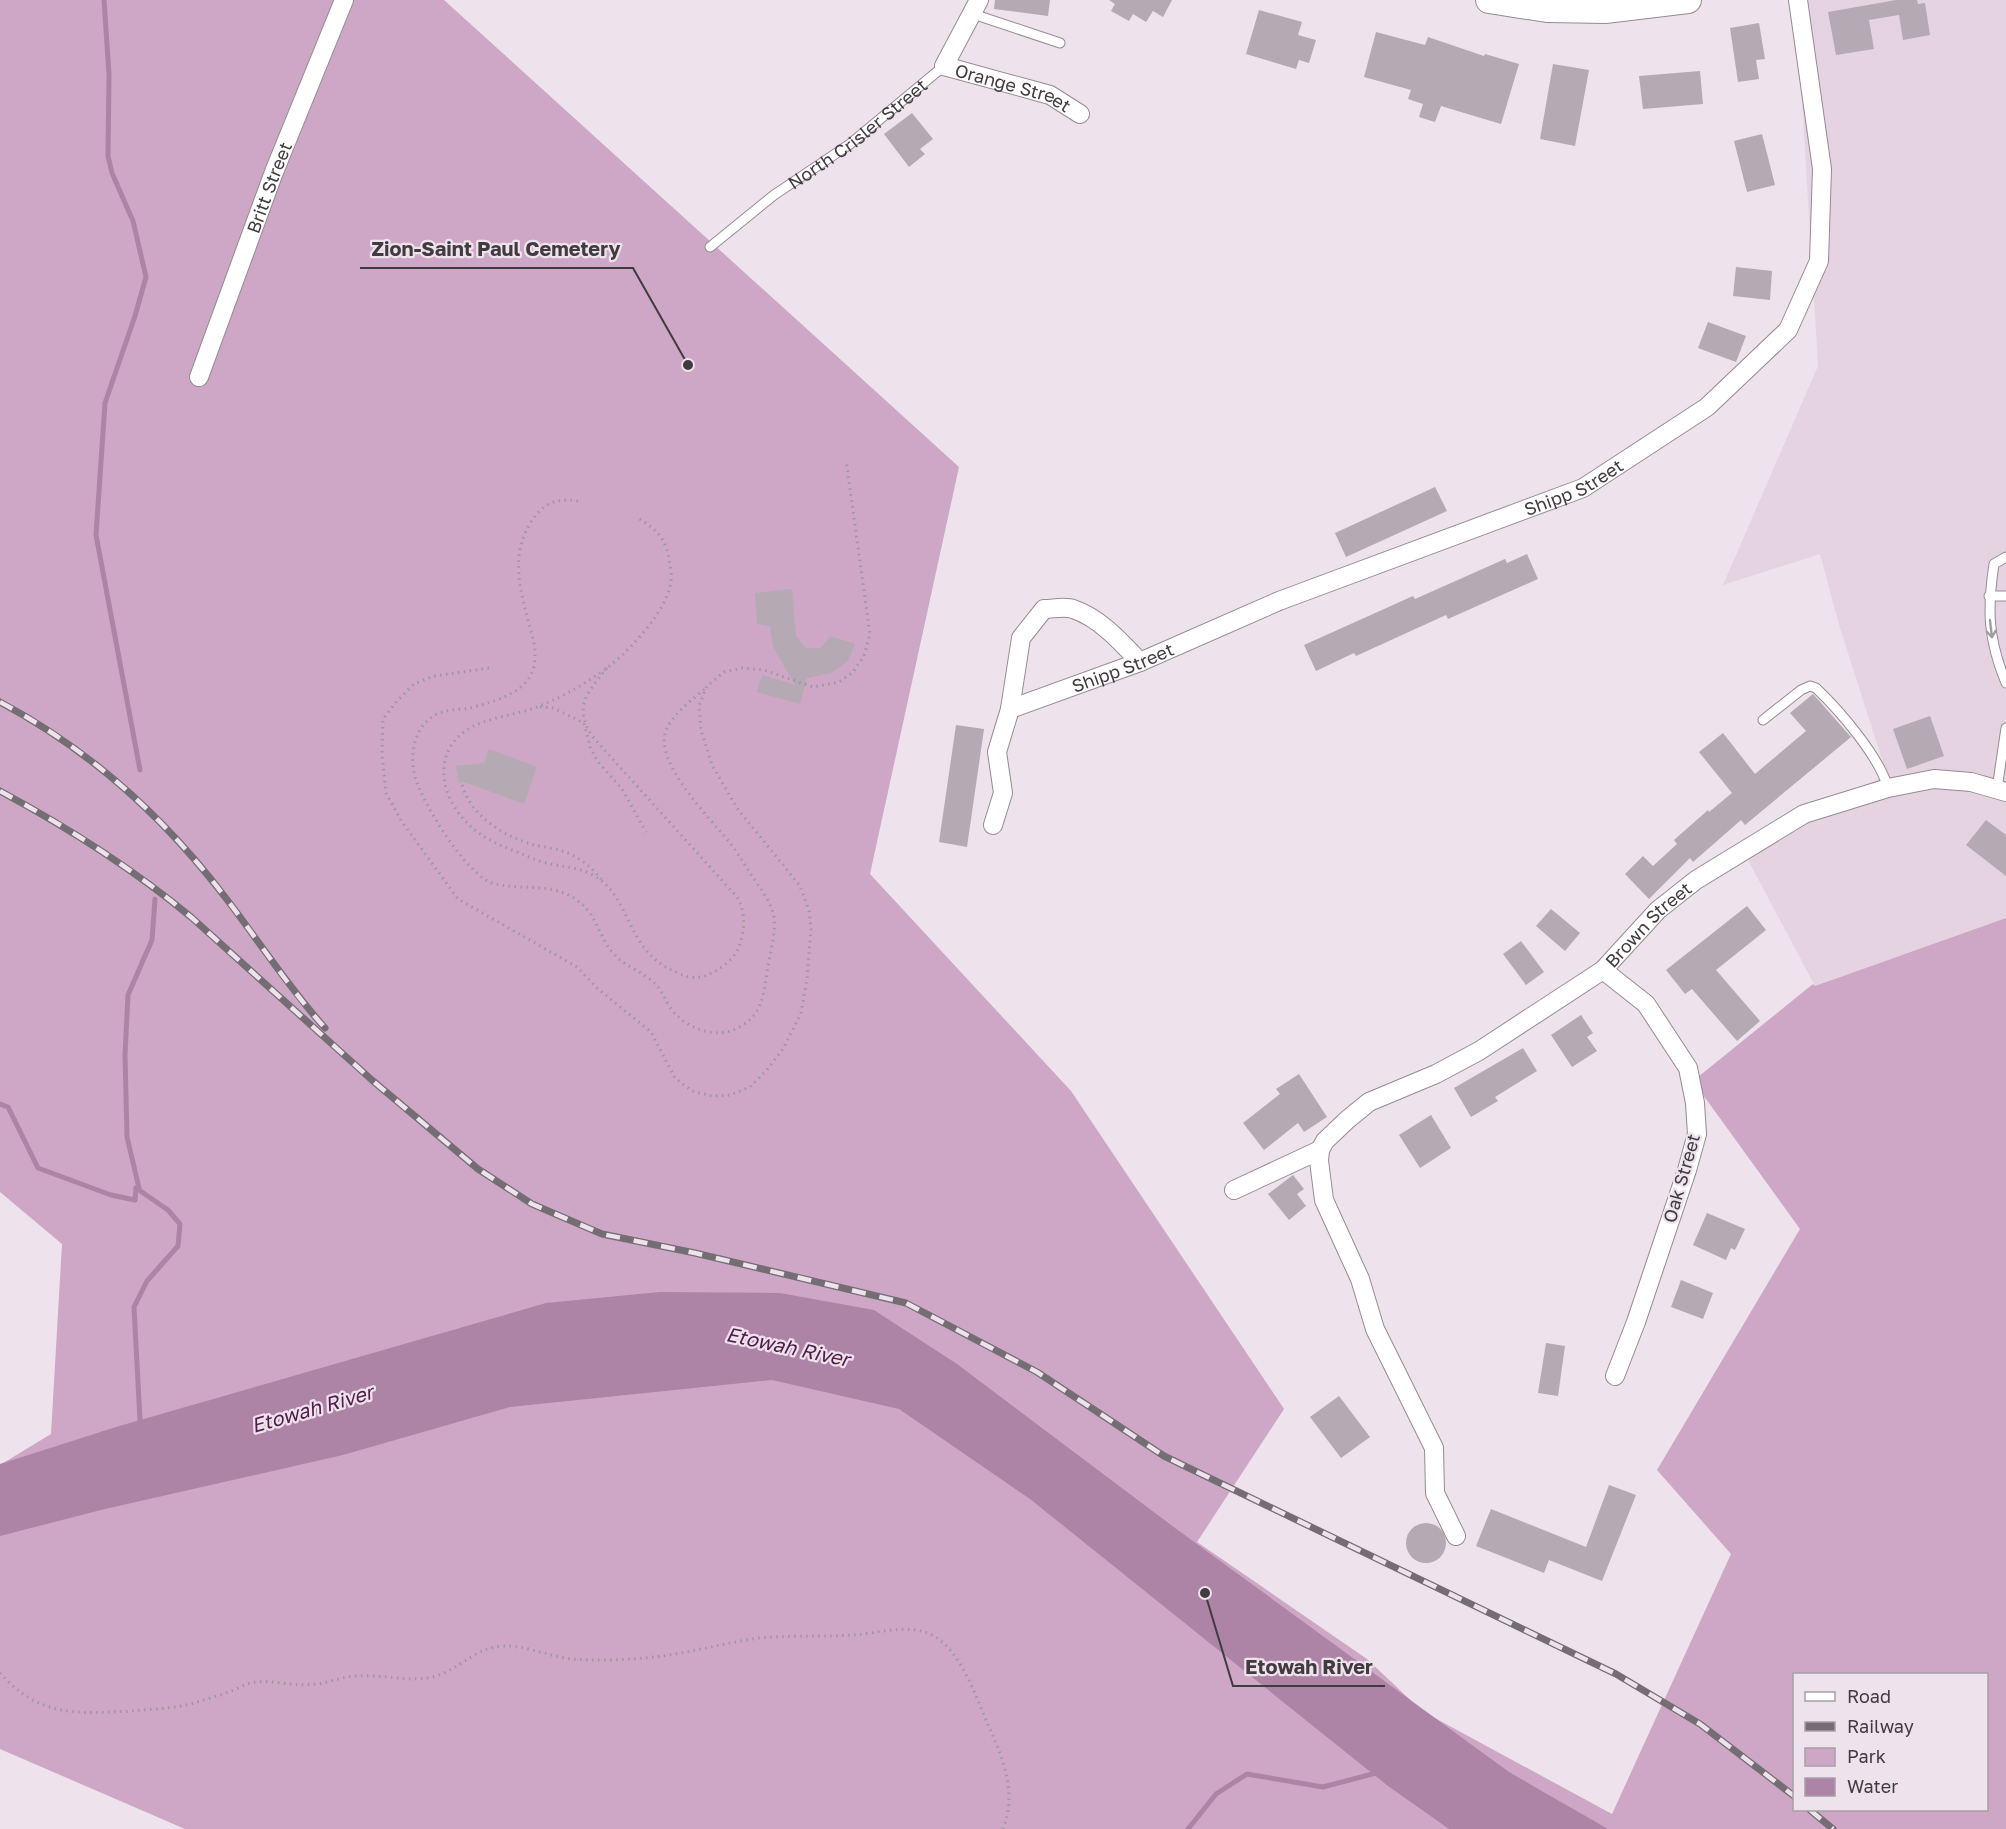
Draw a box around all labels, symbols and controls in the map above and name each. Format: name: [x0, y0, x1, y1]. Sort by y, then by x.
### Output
street label: Orange Street: [953, 59, 1075, 116]
street label: North Crisler Street: [784, 74, 931, 194]
street label: Britt Street: [242, 138, 296, 236]
callout: Zion-Saint Paul Cemetery: [360, 230, 633, 268]
text: Zion-Saint Paul Cemetery: [372, 236, 620, 260]
street label: Shipp Street: [1521, 454, 1627, 520]
one-way arrow: [1985, 618, 1996, 638]
street label: Shipp Street: [1069, 638, 1177, 697]
street label: Brown Street: [1600, 877, 1696, 972]
street label: Oak Street: [1658, 1131, 1704, 1225]
water label: Etowah River: [724, 1321, 855, 1371]
water label: Etowah River: [248, 1378, 379, 1437]
callout: Etowah River: [1233, 1648, 1385, 1686]
text: Etowah River: [1245, 1654, 1373, 1678]
legend: [1793, 1673, 1988, 1811]
text: Road: [1847, 1685, 1891, 1707]
text: Railway: [1847, 1715, 1914, 1737]
text: Park: [1847, 1745, 1886, 1767]
text: Water: [1847, 1775, 1898, 1797]

